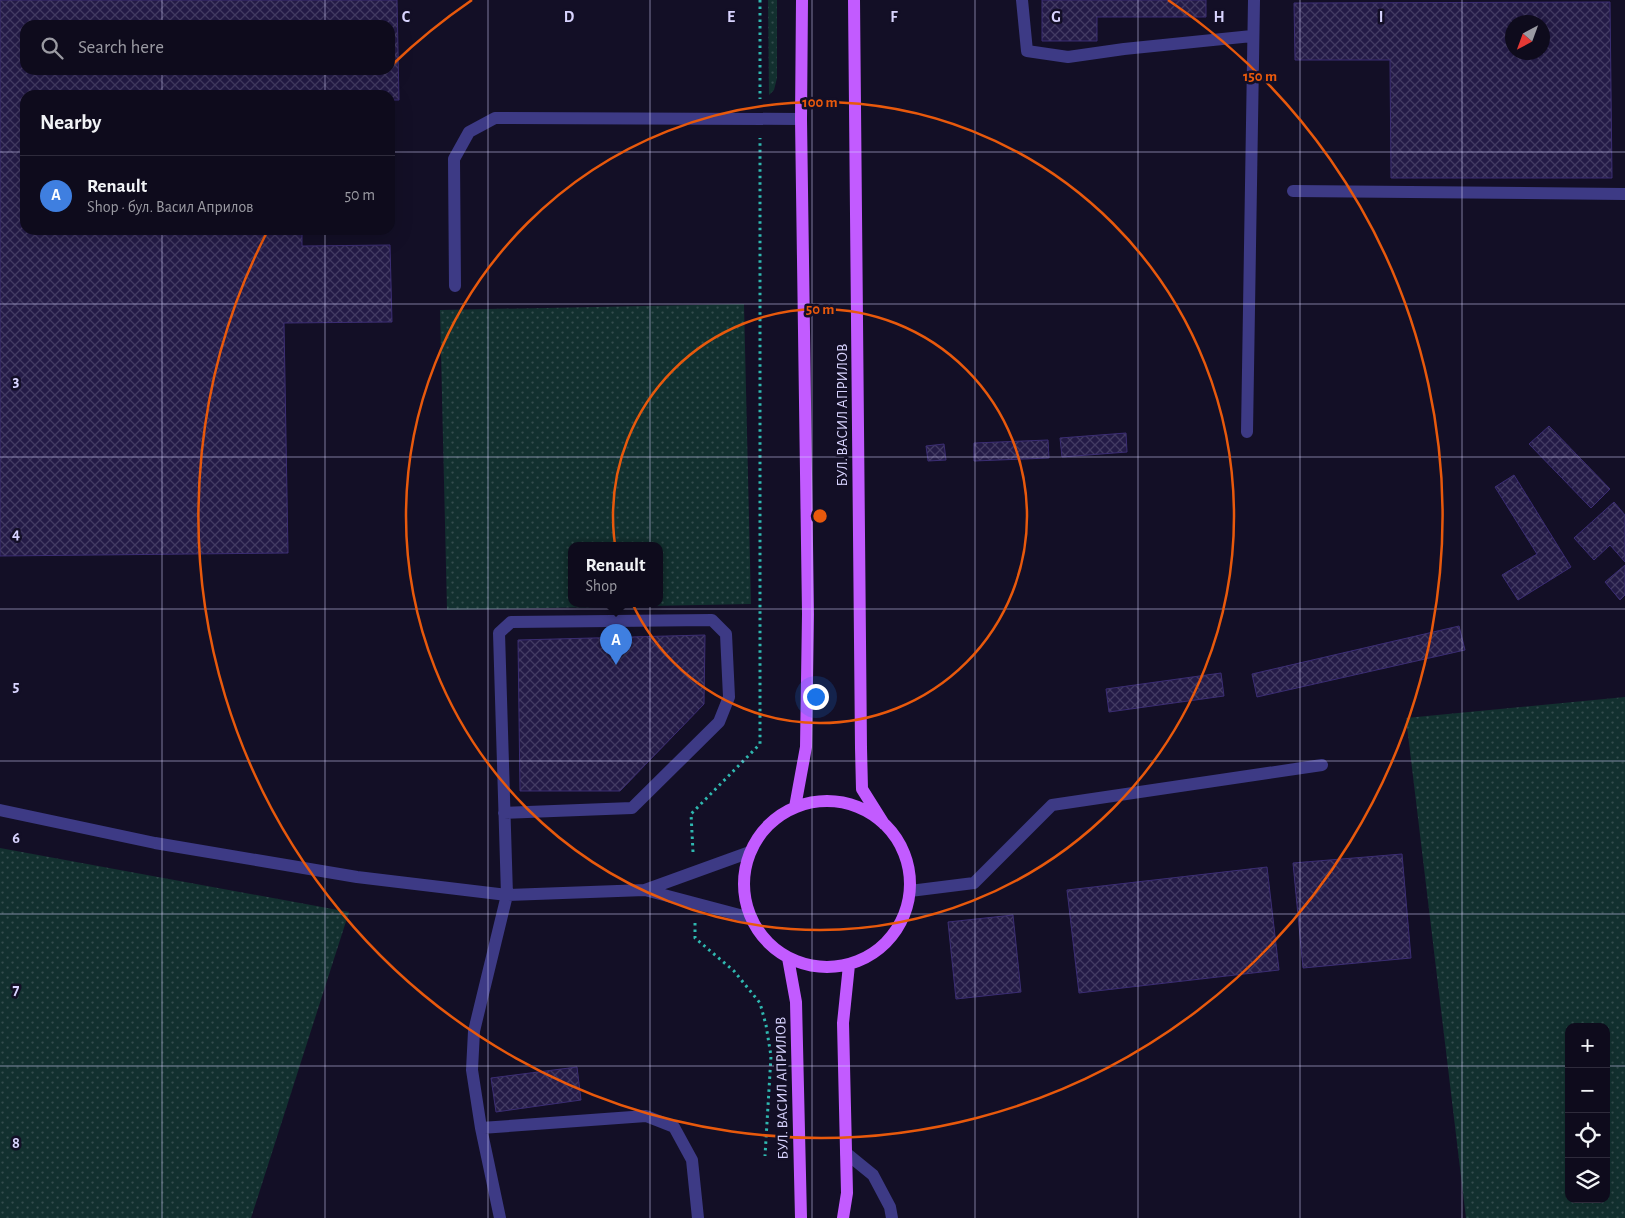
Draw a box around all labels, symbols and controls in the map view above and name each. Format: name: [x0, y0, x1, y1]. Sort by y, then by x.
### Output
text: C: [402, 9, 411, 25]
text: D: [564, 9, 575, 25]
text: E: [727, 9, 735, 25]
text: F: [890, 9, 898, 25]
text: G: [1051, 9, 1061, 25]
text: H: [1213, 9, 1225, 25]
text: I: [1379, 9, 1383, 25]
north arrow: [1505, 15, 1550, 60]
search box: [20, 20, 395, 75]
icon: search: [38, 34, 66, 62]
text: Search here: [78, 38, 164, 57]
text: 150 m: [1243, 69, 1277, 84]
text: 100 m: [802, 95, 838, 110]
text: Nearby: [40, 112, 101, 133]
text: Renault: [87, 177, 147, 196]
text: A: [51, 187, 61, 203]
text: 50 m: [344, 187, 375, 203]
text: Shop · бул. Васил Априлов: [87, 199, 253, 215]
text: 50 m: [806, 302, 834, 317]
street label: БУЛ. ВАСИЛ АПРИЛОВ: [835, 343, 850, 487]
text: 3: [13, 373, 20, 389]
centre of rings: [811, 507, 829, 525]
text: 4: [12, 526, 20, 542]
popup: [568, 542, 663, 607]
text: Renault: [585, 556, 646, 575]
text: Shop: [585, 578, 617, 594]
pin: A: [600, 624, 632, 665]
text: 5: [13, 678, 20, 694]
your location: [803, 684, 829, 710]
text: 6: [12, 830, 20, 846]
text: 7: [13, 982, 20, 998]
street label: БУЛ. ВАСИЛ АПРИЛОВ: [773, 1016, 791, 1160]
map controls: [1565, 1023, 1610, 1203]
button: +: [1565, 1023, 1610, 1068]
button: −: [1565, 1068, 1610, 1113]
button: locate: [1565, 1113, 1610, 1158]
text: 8: [12, 1135, 20, 1151]
button: layers: [1565, 1158, 1610, 1203]

